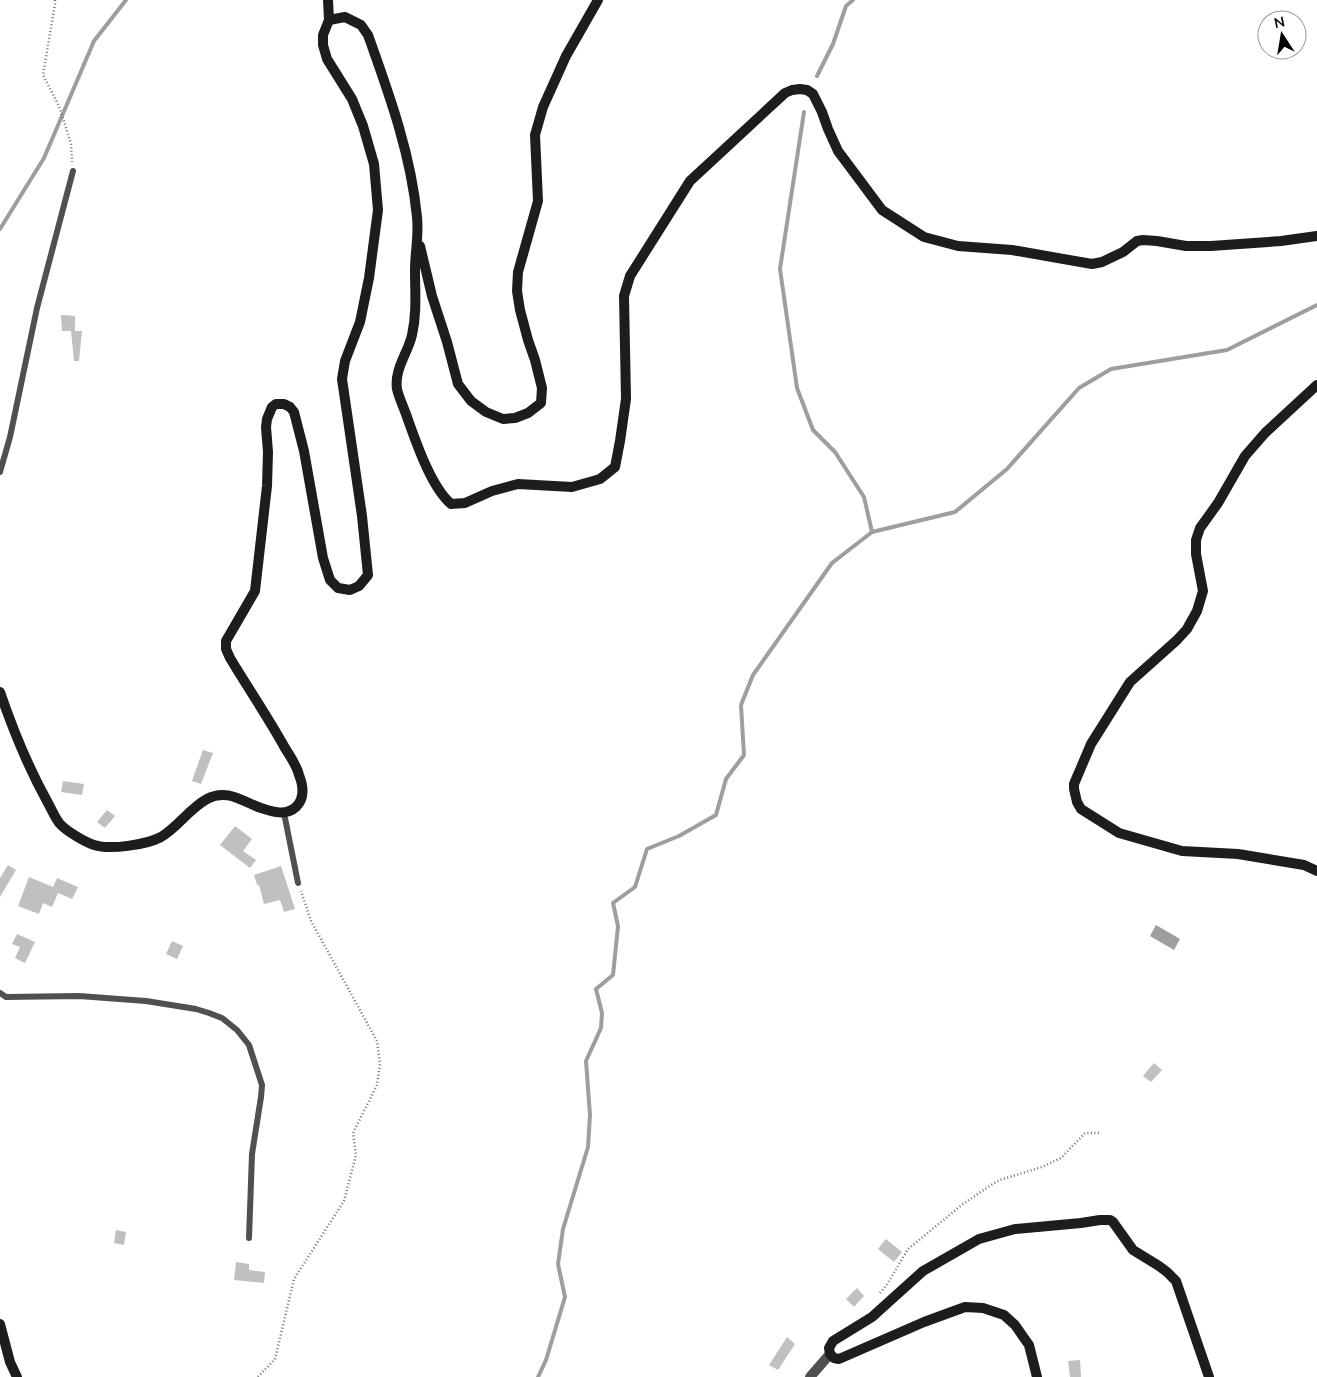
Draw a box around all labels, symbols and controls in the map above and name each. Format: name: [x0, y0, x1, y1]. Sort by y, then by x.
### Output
north arrow: [1257, 10, 1307, 60]
text: N: [1272, 12, 1286, 32]

